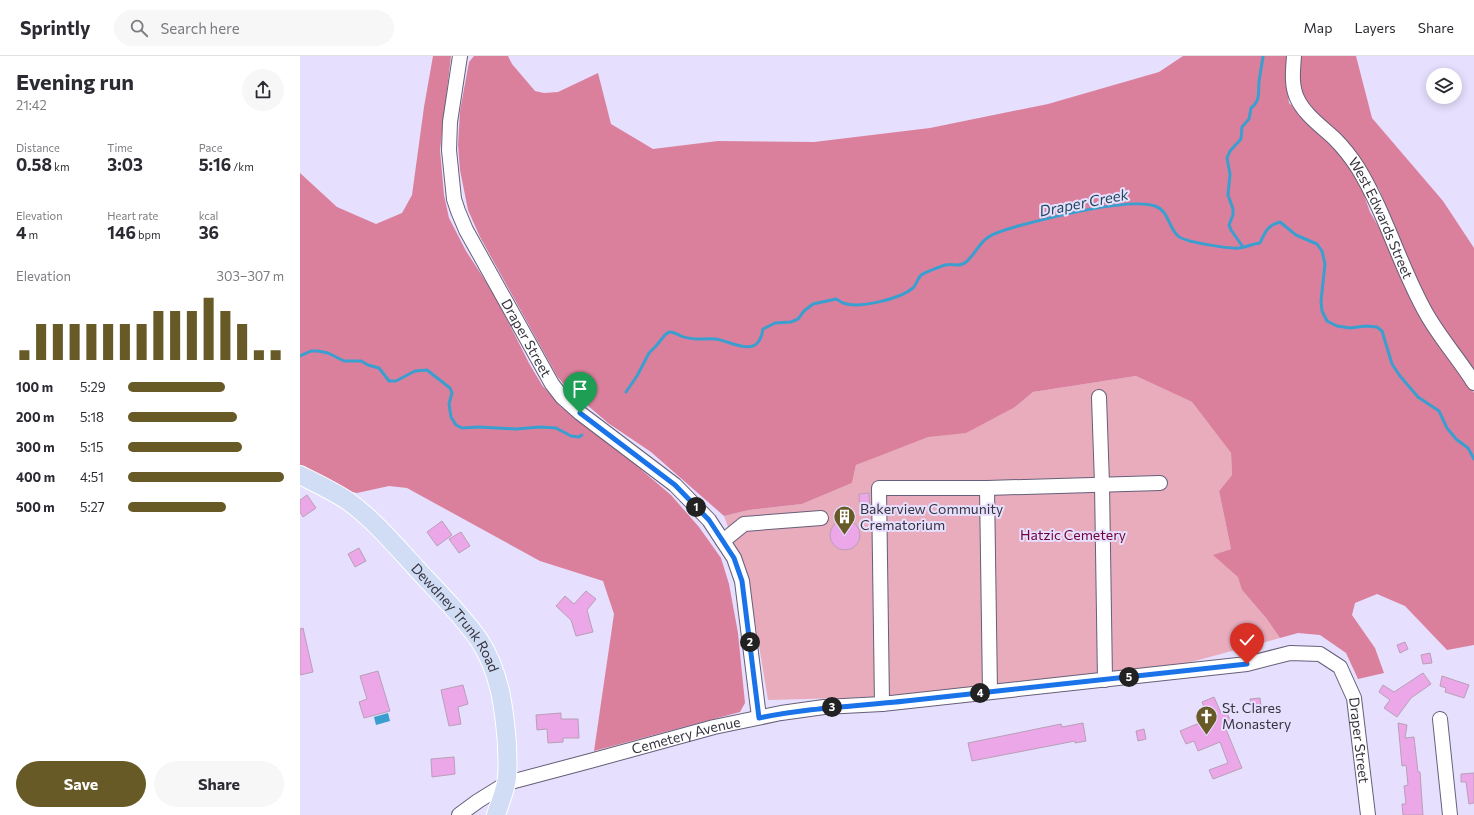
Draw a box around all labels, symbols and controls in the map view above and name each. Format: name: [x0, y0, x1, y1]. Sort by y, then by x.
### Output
search box: [114, 10, 394, 46]
text: Sprintly: [20, 16, 90, 39]
icon: search: [128, 17, 150, 39]
text: Search here: [160, 19, 240, 37]
text: Map: [1304, 19, 1332, 36]
text: Layers: [1354, 19, 1396, 36]
text: Share: [1418, 19, 1454, 36]
text: Evening run: [16, 68, 134, 95]
map controls: [1426, 68, 1462, 104]
button: layers: [1426, 68, 1462, 104]
button: share: [242, 69, 284, 111]
text: 21:42: [16, 97, 47, 113]
text: Distance: [16, 141, 60, 154]
text: Time: [107, 141, 133, 154]
text: Pace: [199, 141, 223, 154]
text: 0.58: [16, 154, 52, 175]
text: 3:03: [107, 154, 143, 175]
text: 5:16: [199, 154, 231, 175]
street label: West Edwards Street: [1345, 154, 1417, 282]
text: km: [52, 160, 70, 173]
text: /km: [231, 160, 254, 173]
water label: Draper Creek: [1038, 184, 1131, 219]
text: Elevation: [16, 209, 62, 222]
text: Heart rate: [107, 209, 158, 222]
text: kcal: [199, 209, 218, 222]
text: 4: [16, 222, 26, 243]
text: 146: [107, 222, 136, 243]
text: 36: [199, 222, 219, 243]
text: m: [26, 228, 38, 241]
text: bpm: [136, 228, 161, 241]
text: Elevation: [16, 268, 71, 284]
text: 303–307 m: [217, 268, 284, 284]
street label: Draper Street: [498, 296, 555, 380]
pin: [563, 372, 597, 413]
icon: arrive: [569, 378, 591, 400]
text: 100 m: [16, 379, 53, 395]
text: 5:29: [80, 379, 106, 395]
text: 200 m: [16, 409, 54, 425]
text: 5:18: [80, 409, 104, 425]
text: 300 m: [16, 439, 55, 455]
text: 5:15: [80, 439, 104, 455]
text: 400 m: [16, 469, 55, 485]
text: 4:51: [80, 469, 104, 485]
pin: 1: [686, 497, 706, 517]
text: 500 m: [16, 499, 55, 515]
text: 5:27: [80, 499, 105, 515]
text: 1: [694, 500, 698, 513]
place label: Bakerview Community Crematorium: [860, 500, 1003, 533]
building icon: Bakerview Community Crematorium: [832, 504, 858, 537]
park label: Hatzic Cemetery: [1020, 526, 1126, 543]
street label: Dewdney Trunk Road: [408, 559, 503, 674]
pin: [1230, 623, 1264, 664]
icon: check: [1236, 629, 1258, 651]
pin: 2: [740, 632, 760, 652]
text: 2: [747, 635, 753, 648]
pin: 5: [1119, 667, 1139, 687]
text: 5: [1126, 670, 1132, 683]
pin: 4: [970, 683, 990, 703]
text: 4: [977, 686, 983, 699]
street label: Draper Street: [1346, 696, 1373, 784]
pin: 3: [822, 697, 842, 717]
place label: St. Clares Monastery: [1222, 699, 1291, 732]
text: 3: [829, 700, 835, 713]
church icon: St. Clares Monastery: [1193, 703, 1219, 736]
street label: Cemetery Avenue: [630, 713, 742, 757]
button: Save: [16, 761, 146, 807]
button: Share: [154, 761, 284, 807]

